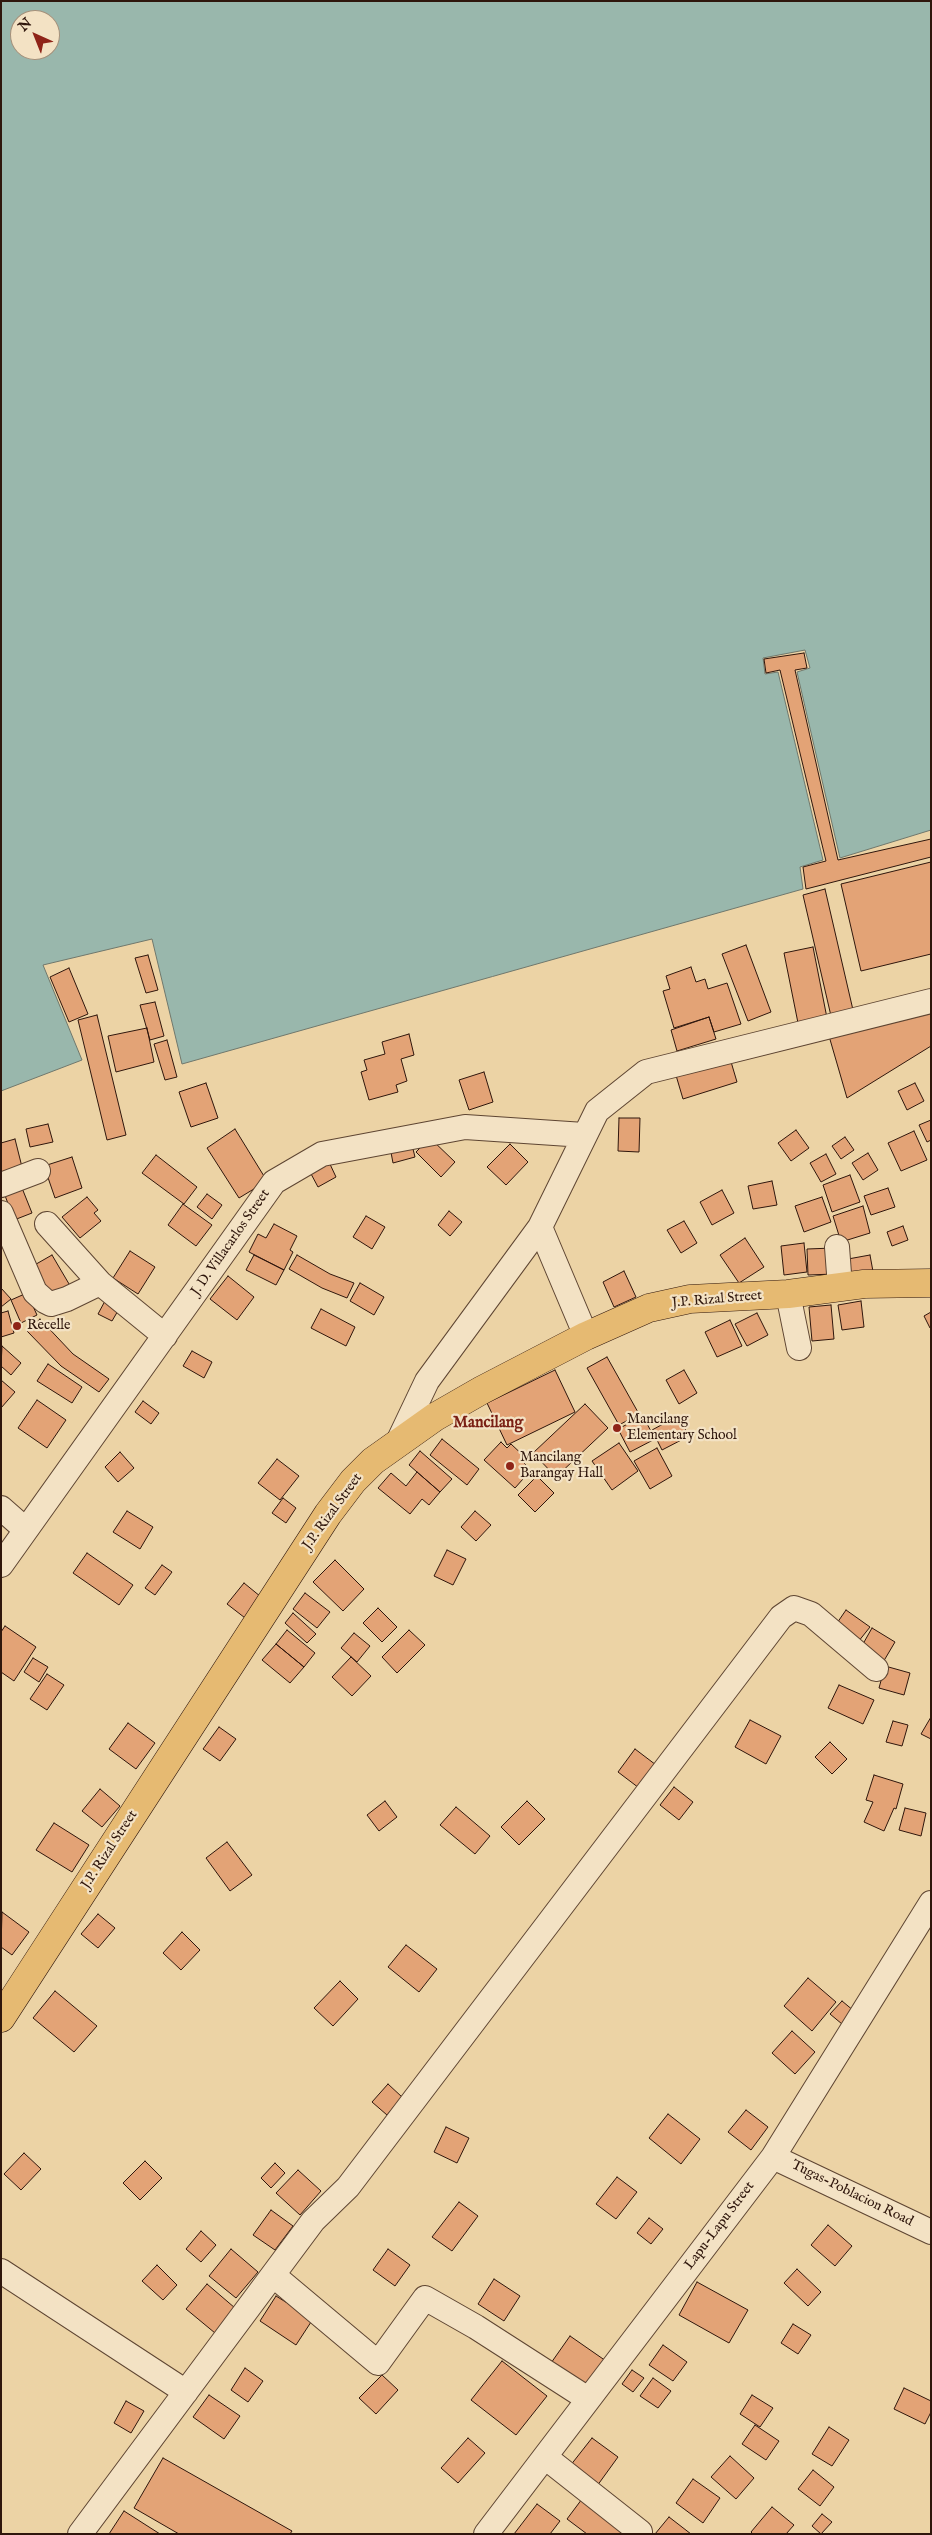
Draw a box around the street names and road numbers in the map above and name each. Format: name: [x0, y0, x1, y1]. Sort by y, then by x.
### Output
street label: J. D. Villacarlos Street: [188, 1186, 274, 1300]
street label: J.P. Rizal Street: [671, 1288, 763, 1312]
street label: J.P. Rizal Street: [300, 1471, 366, 1553]
street label: J.P. Rizal Street: [78, 1808, 142, 1892]
street label: Tugas-Poblacion Road: [788, 2157, 916, 2231]
street label: Lapu-Lapu Street: [681, 2179, 759, 2273]

